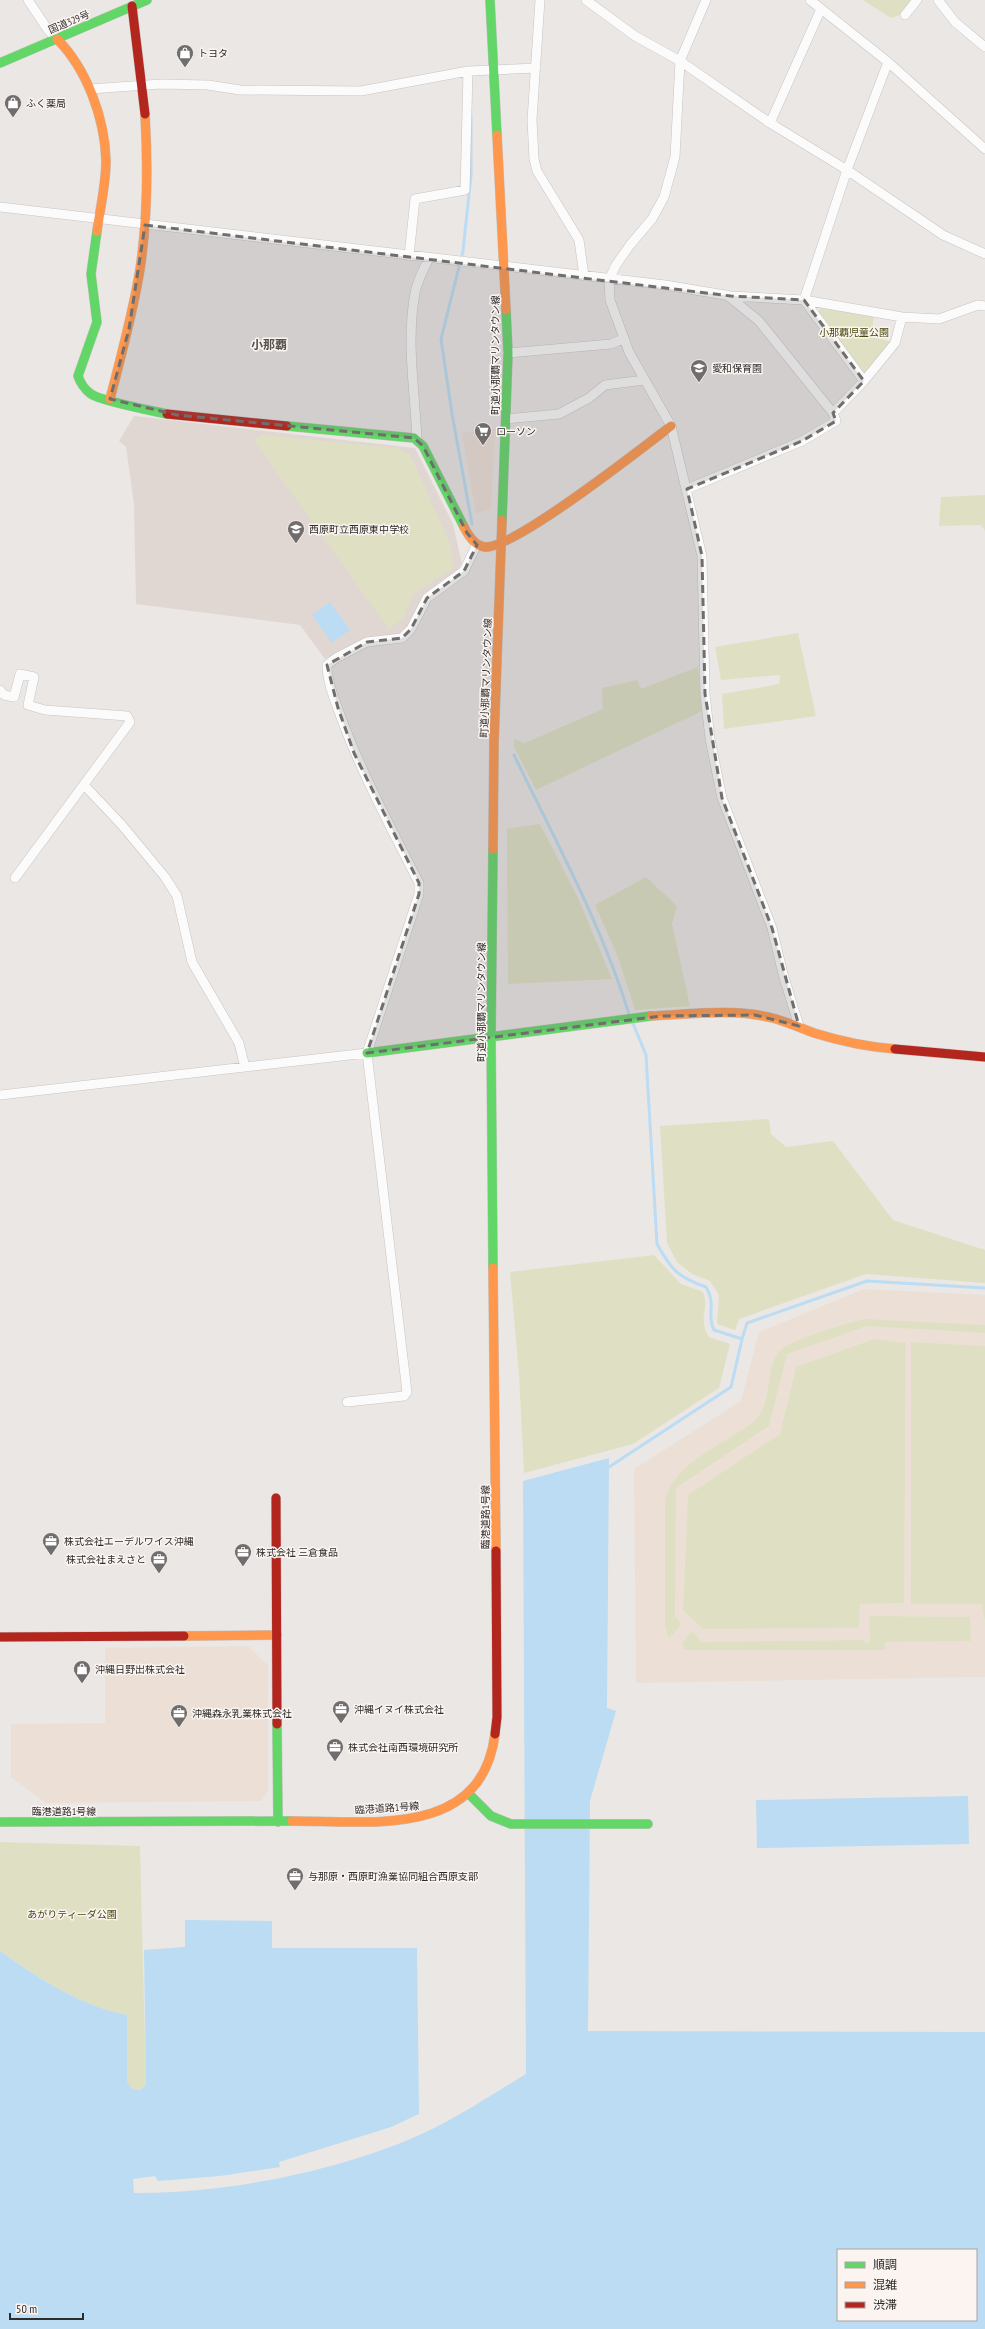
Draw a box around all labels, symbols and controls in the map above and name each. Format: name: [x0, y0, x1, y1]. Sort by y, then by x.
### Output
street label: 国道329号: [46, 8, 92, 36]
shop icon: トヨタ: [175, 43, 195, 68]
place label: トヨタ: [198, 47, 228, 60]
shop icon: ふく薬局: [3, 93, 23, 118]
place label: ふく薬局: [26, 97, 66, 110]
street label: 町道小那覇マリンタウン線: [489, 295, 502, 415]
park label: 小那覇児童公園: [819, 326, 889, 339]
district label: 小那覇: [251, 337, 287, 352]
school or university icon: 愛和保育園: [689, 358, 709, 383]
place label: 愛和保育園: [712, 362, 762, 375]
supermarket icon: ローソン: [473, 421, 493, 446]
place label: ローソン: [496, 425, 536, 438]
school or university icon: 西原町立西原東中学校: [286, 519, 306, 544]
place label: 西原町立西原東中学校: [309, 523, 409, 536]
street label: 町道小那覇マリンタウン線: [477, 618, 495, 738]
street label: 町道小那覇マリンタウン線: [475, 942, 488, 1062]
street label: 臨港道路1号線: [479, 1485, 492, 1549]
office icon: 株式会社エーデルワイス沖縄: [41, 1531, 61, 1556]
place label: 株式会社エーデルワイス沖縄: [64, 1535, 194, 1548]
office icon: 株式会社 三倉食品: [233, 1542, 253, 1567]
place label: 株式会社 三倉食品: [256, 1546, 338, 1559]
office icon: 株式会社まえさと: [149, 1549, 169, 1574]
place label: 株式会社まえさと: [66, 1553, 146, 1566]
shop icon: 沖縄日野出株式会社: [72, 1659, 92, 1684]
place label: 沖縄日野出株式会社: [95, 1663, 185, 1676]
office icon: 沖縄イヌイ株式会社: [331, 1699, 351, 1724]
office icon: 沖縄森永乳業株式会社: [169, 1703, 189, 1728]
place label: 沖縄イヌイ株式会社: [354, 1703, 444, 1716]
place label: 沖縄森永乳業株式会社: [192, 1707, 292, 1720]
office icon: 株式会社南西環境研究所: [325, 1737, 345, 1762]
place label: 株式会社南西環境研究所: [348, 1741, 458, 1754]
street label: 臨港道路1号線: [354, 1799, 420, 1817]
street label: 臨港道路1号線: [32, 1805, 96, 1818]
office icon: 与那原・西原町漁業協同組合西原支部: [285, 1866, 305, 1891]
place label: 与那原・西原町漁業協同組合西原支部: [308, 1870, 478, 1883]
park label: あがりティーダ公園: [27, 1908, 117, 1921]
legend: [837, 2249, 977, 2321]
text: 順調: [873, 2257, 897, 2272]
text: 混雑: [873, 2277, 897, 2292]
scale bar: [10, 2295, 83, 2321]
text: 渋滞: [873, 2297, 897, 2312]
text: 50 m: [16, 2301, 37, 2316]

